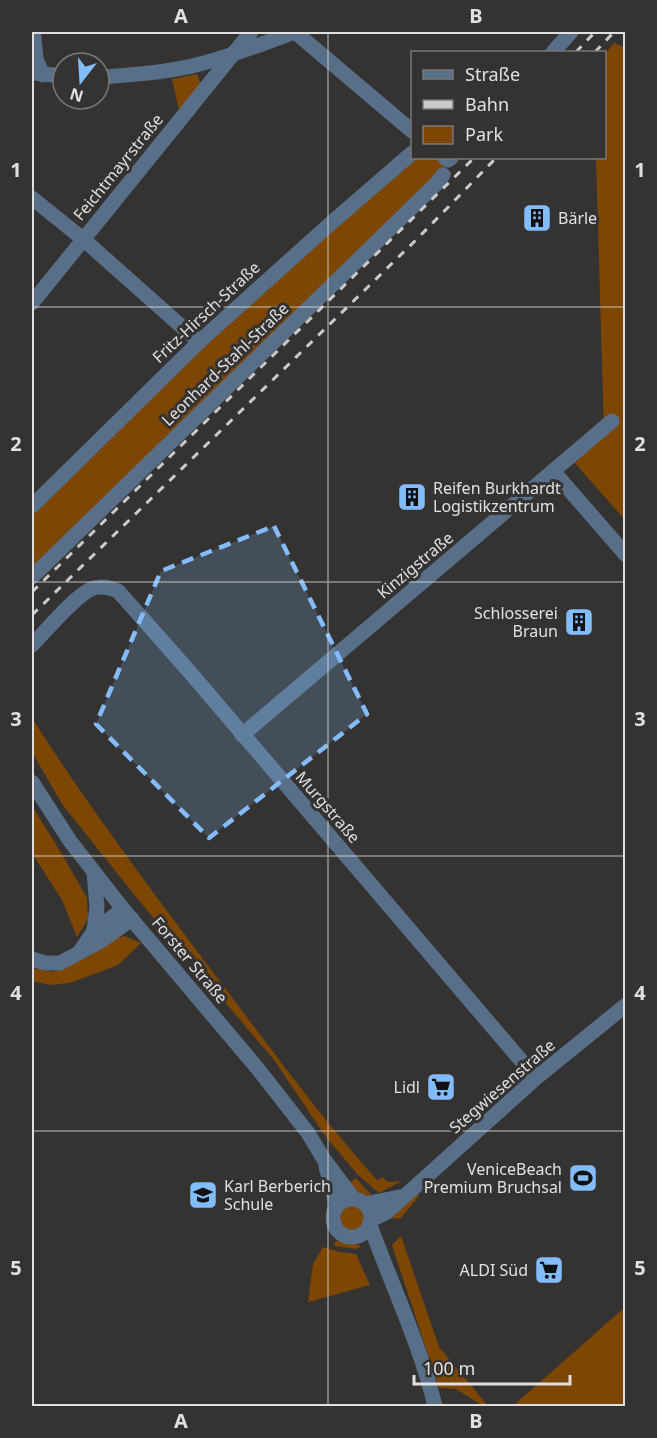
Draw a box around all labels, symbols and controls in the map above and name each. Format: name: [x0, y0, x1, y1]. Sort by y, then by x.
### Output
text: A: [174, 2, 188, 29]
text: B: [469, 2, 483, 29]
north arrow: [51, 51, 111, 111]
legend: [411, 51, 606, 159]
text: Straße: [465, 62, 520, 86]
text: N: [67, 83, 86, 108]
text: Bahn: [465, 92, 509, 116]
street label: Feichtmayrstraße: [68, 109, 168, 225]
text: Park: [465, 122, 503, 146]
text: 1: [10, 156, 22, 183]
text: 1: [634, 156, 646, 183]
building icon: Bärle: [521, 202, 553, 234]
place label: Bärle: [558, 207, 597, 229]
street label: Fritz-Hirsch-Straße: [148, 256, 264, 368]
street label: Leonhard-Stahl-Straße: [157, 297, 293, 431]
text: 2: [10, 430, 22, 457]
text: 2: [634, 430, 646, 457]
place label: Reifen Burkhardt Logistikzentrum: [433, 477, 561, 517]
building icon: Reifen Burkhardt Logistikzentrum: [396, 481, 428, 513]
street label: Kinzigstraße: [372, 527, 458, 603]
place label: Schlosserei Braun: [474, 602, 558, 642]
building icon: Schlosserei Braun: [563, 606, 595, 638]
text: 3: [10, 705, 22, 732]
text: 3: [634, 705, 646, 732]
street label: Murgstraße: [291, 766, 365, 848]
street label: Forster Straße: [147, 912, 233, 1008]
text: 4: [10, 979, 22, 1006]
text: 4: [634, 979, 646, 1006]
street label: Stegwiesenstraße: [444, 1034, 560, 1138]
supermarket icon: Lidl: [425, 1071, 457, 1103]
place label: Lidl: [394, 1076, 420, 1098]
place label: VeniceBeach Premium Bruchsal: [424, 1158, 562, 1198]
sports icon: VeniceBeach Premium Bruchsal: [567, 1162, 599, 1194]
place label: Karl Berberich Schule: [224, 1175, 331, 1215]
school or university icon: Karl Berberich Schule: [187, 1179, 219, 1211]
text: 5: [10, 1254, 22, 1281]
supermarket icon: ALDI Süd: [533, 1254, 565, 1286]
text: 5: [634, 1254, 646, 1281]
place label: ALDI Süd: [460, 1259, 528, 1281]
scale bar: [414, 1348, 570, 1386]
text: 100 m: [423, 1356, 475, 1380]
text: A: [174, 1407, 188, 1434]
text: B: [469, 1407, 483, 1434]

